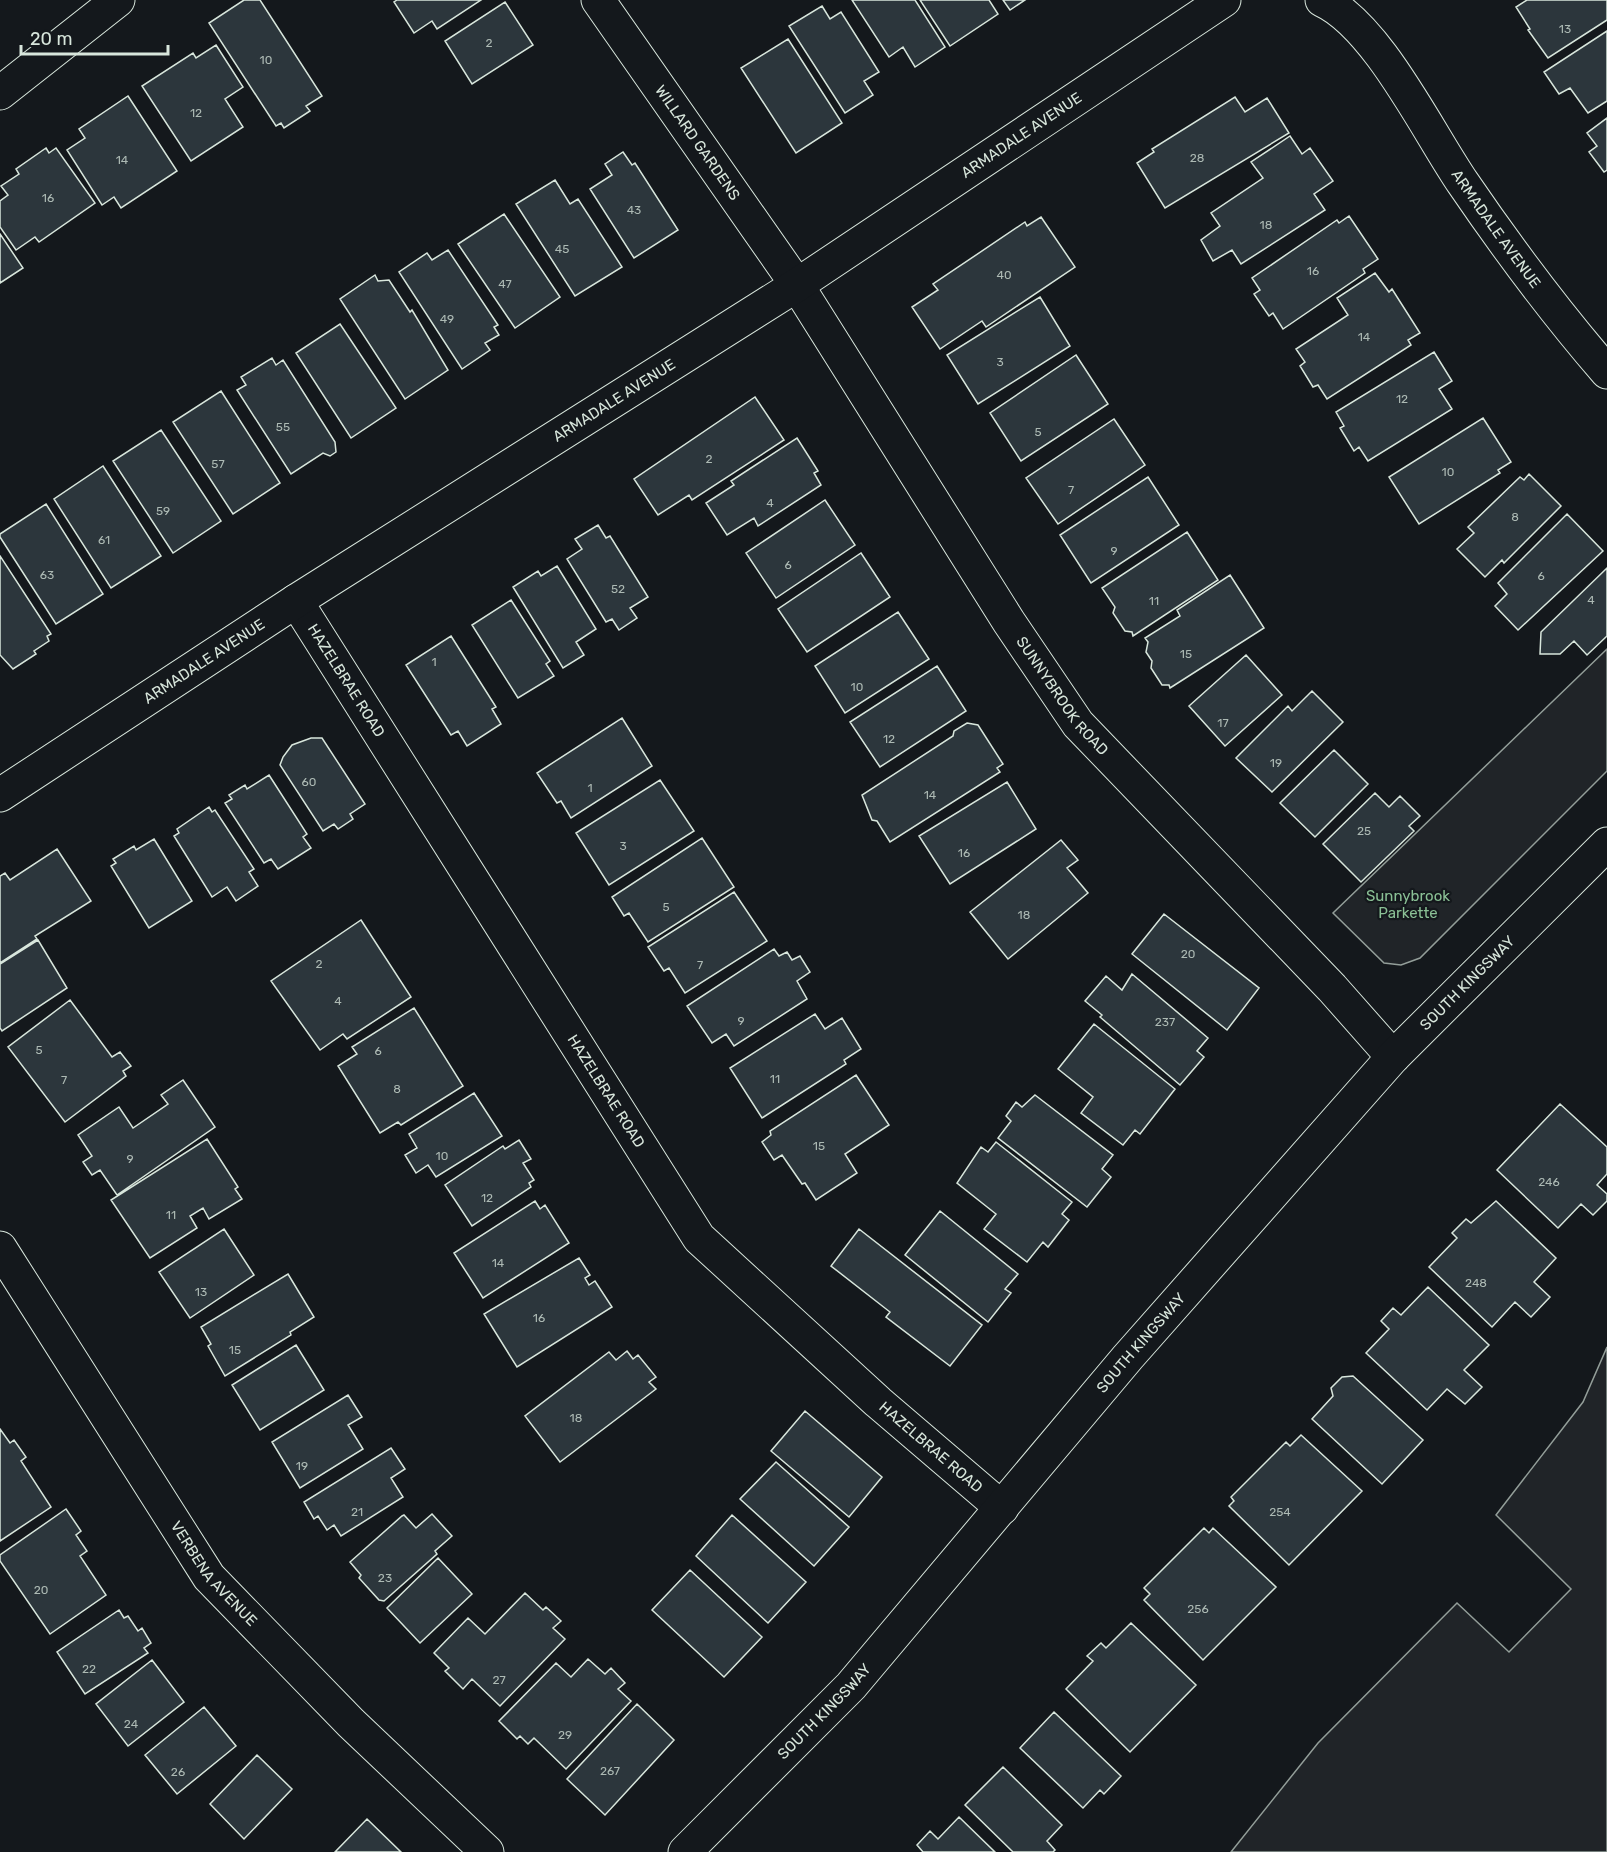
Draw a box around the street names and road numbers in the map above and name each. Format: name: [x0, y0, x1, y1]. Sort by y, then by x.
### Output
street label: WILLARD GARDENS: [651, 82, 744, 204]
street label: ARMADALE AVENUE: [958, 89, 1085, 182]
street label: ARMADALE AVENUE: [1448, 166, 1544, 292]
street label: ARMADALE AVENUE: [550, 355, 679, 446]
street label: ARMADALE AVENUE: [140, 615, 268, 707]
street label: HAZELBRAE ROAD: [304, 621, 389, 740]
street label: SUNNYBROOK ROAD: [1013, 633, 1112, 759]
street label: SOUTH KINGSWAY: [1416, 932, 1519, 1034]
street label: HAZELBRAE ROAD: [564, 1031, 649, 1151]
street label: SOUTH KINGSWAY: [1093, 1289, 1189, 1396]
street label: HAZELBRAE ROAD: [875, 1398, 986, 1496]
street label: VERBENA AVENUE: [167, 1518, 261, 1630]
street label: SOUTH KINGSWAY: [774, 1660, 875, 1763]

